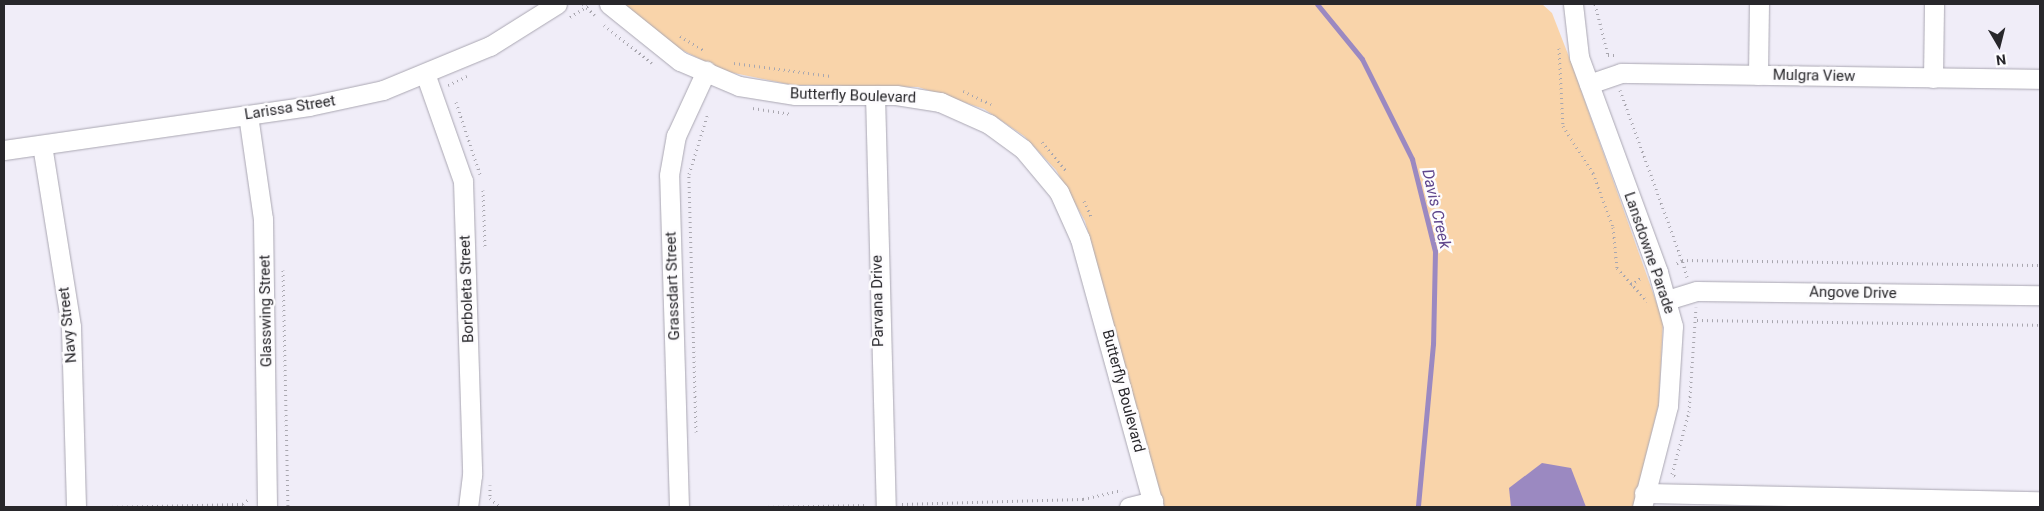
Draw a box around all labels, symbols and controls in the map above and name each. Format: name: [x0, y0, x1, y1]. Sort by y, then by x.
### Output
north arrow: [1974, 20, 2024, 70]
text: N: [1995, 51, 2007, 68]
street label: Mulgra View: [1773, 66, 1855, 86]
street label: Butterfly Boulevard: [790, 85, 916, 107]
street label: Larissa Street: [243, 92, 337, 124]
water label: Davis Creek: [1418, 167, 1454, 251]
street label: Lansdowne Parade: [1620, 190, 1678, 316]
street label: Grassdart Street: [662, 231, 684, 341]
street label: Borboleta Street: [456, 235, 478, 343]
street label: Glasswing Street: [256, 255, 276, 367]
street label: Parvana Drive: [868, 255, 888, 347]
street label: Angove Drive: [1809, 283, 1897, 303]
street label: Navy Street: [55, 286, 81, 364]
street label: Butterfly Boulevard: [1098, 328, 1148, 454]

